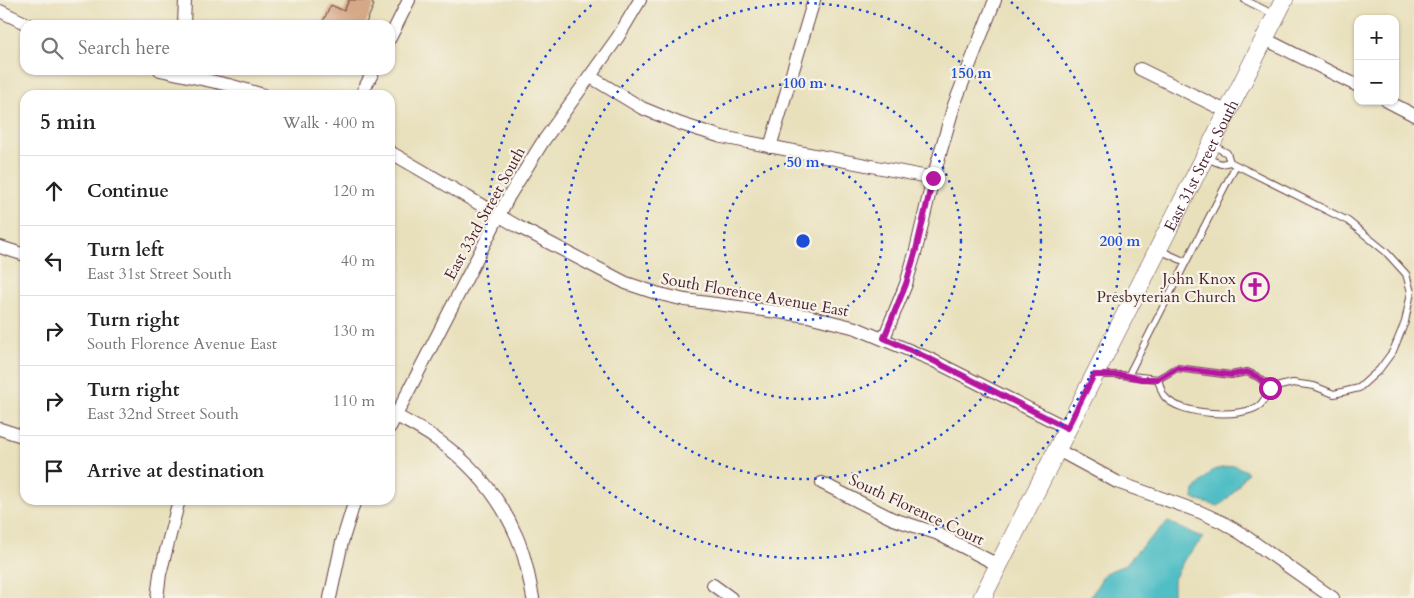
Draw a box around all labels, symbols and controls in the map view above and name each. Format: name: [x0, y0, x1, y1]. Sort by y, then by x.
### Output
map controls: [1354, 15, 1399, 105]
button: +: [1354, 15, 1399, 60]
search box: [20, 20, 395, 75]
icon: search: [38, 34, 66, 62]
text: Search here: [78, 35, 170, 61]
button: −: [1354, 60, 1399, 105]
text: 150 m: [951, 63, 992, 83]
text: 100 m: [783, 73, 824, 93]
street label: East 31st Street South: [1159, 96, 1244, 235]
text: 5 min: [40, 108, 96, 137]
text: Walk · 400 m: [283, 112, 375, 134]
street label: East 33rd Street South: [439, 143, 531, 284]
text: 50 m: [786, 152, 820, 172]
route end: [922, 167, 945, 190]
icon: ahead: [40, 177, 68, 205]
text: Continue: [87, 178, 169, 204]
text: 120 m: [333, 180, 375, 202]
text: 200 m: [1100, 231, 1141, 251]
centre of rings: [794, 232, 812, 250]
text: Turn left: [87, 237, 164, 263]
icon: left: [40, 247, 68, 275]
text: 40 m: [341, 250, 375, 272]
text: East 31st Street South: [87, 263, 232, 285]
street label: South Florence Avenue East: [659, 268, 850, 322]
place label: John Knox Presbyterian Church: [1096, 268, 1236, 308]
church icon: John Knox Presbyterian Church: [1240, 272, 1270, 302]
text: Turn right: [87, 307, 179, 333]
icon: right: [40, 317, 68, 345]
text: 130 m: [333, 320, 375, 342]
text: South Florence Avenue East: [87, 333, 277, 355]
text: Turn right: [87, 377, 179, 403]
route start: [1259, 377, 1282, 400]
icon: right: [40, 387, 68, 415]
text: 110 m: [333, 390, 375, 412]
text: East 32nd Street South: [87, 403, 239, 425]
icon: arrive: [40, 457, 68, 485]
text: Arrive at destination: [87, 458, 264, 484]
street label: South Florence Court: [845, 469, 988, 551]

